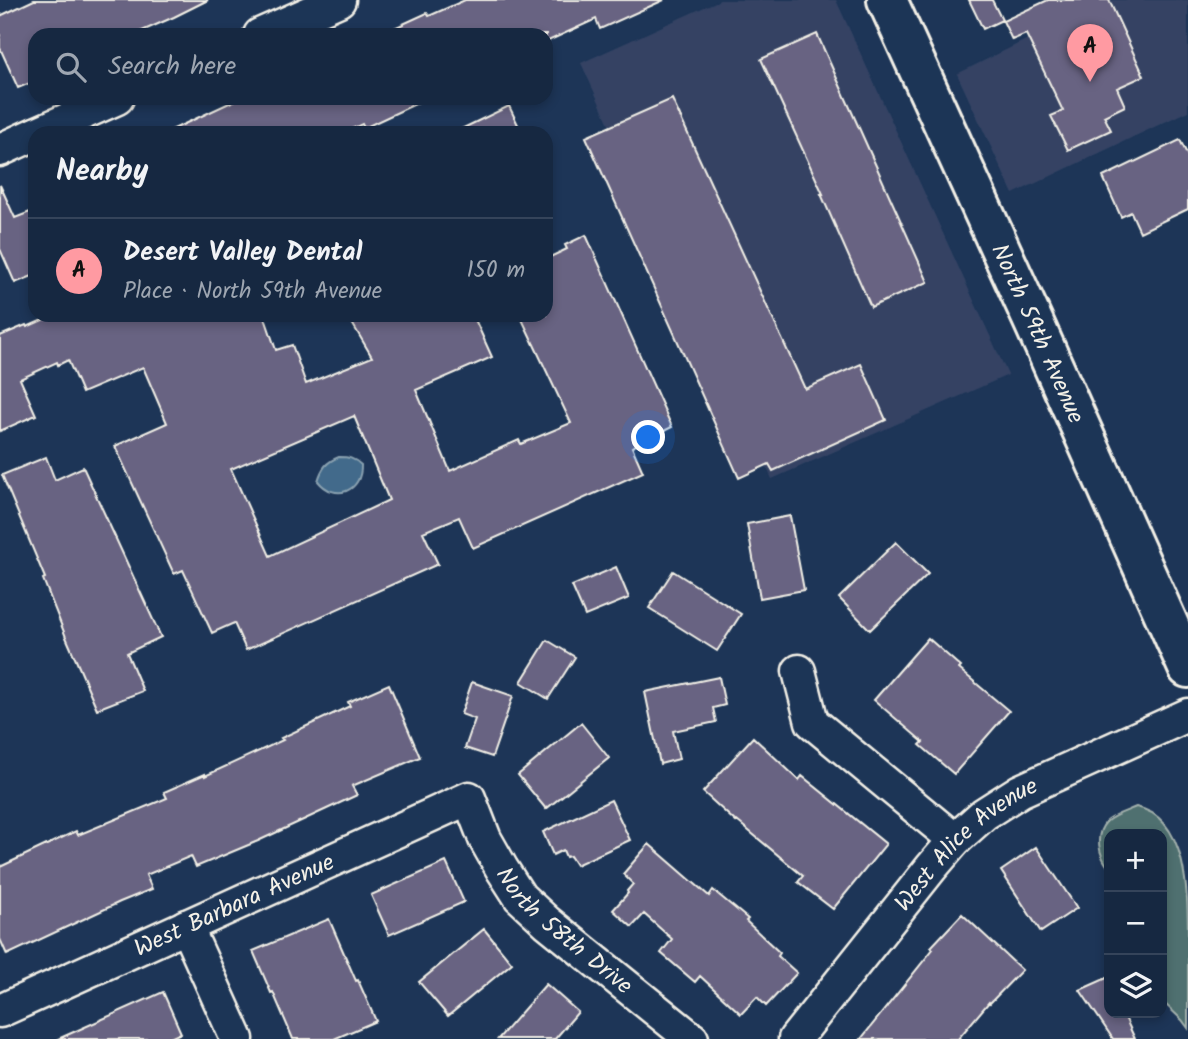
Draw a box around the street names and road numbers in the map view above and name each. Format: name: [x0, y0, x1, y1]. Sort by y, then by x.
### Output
street label: North 59th Avenue: [979, 237, 1095, 430]
street label: West Alice Avenue: [885, 767, 1045, 921]
street label: West Barbara Avenue: [128, 843, 341, 969]
street label: North 58th Drive: [485, 860, 641, 1005]

